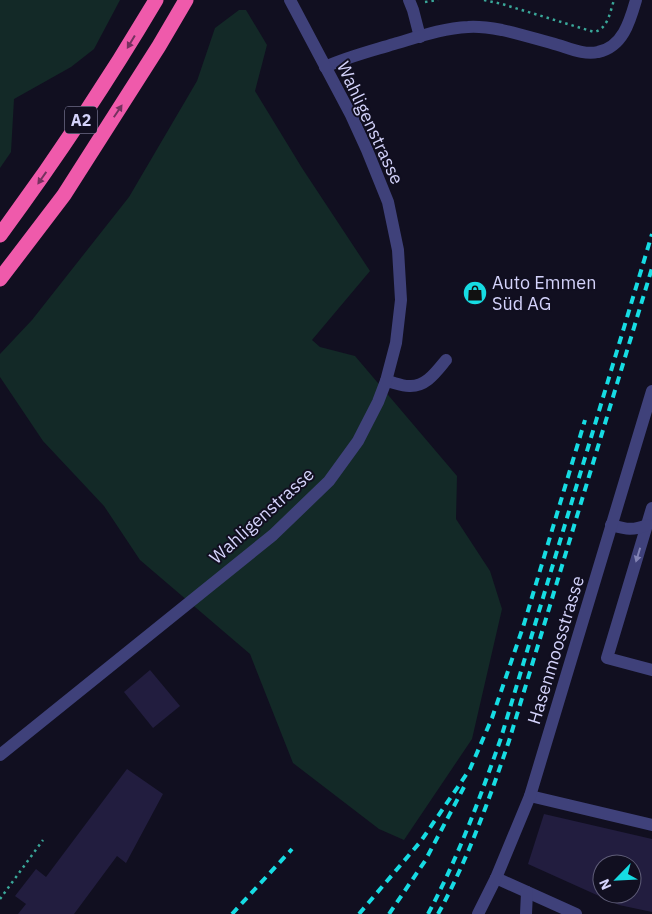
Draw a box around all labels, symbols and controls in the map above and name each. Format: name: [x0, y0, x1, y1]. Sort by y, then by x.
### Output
one-way arrow: [126, 35, 135, 48]
street label: Wahligenstrasse: [332, 58, 409, 188]
one-way arrow: [113, 105, 123, 118]
road number: A2: [65, 106, 97, 134]
one-way arrow: [37, 171, 47, 185]
place label: Auto Emmen Süd AG: [492, 271, 596, 315]
shop icon: Auto Emmen Süd AG: [462, 280, 488, 306]
street label: Wahligenstrasse: [205, 463, 319, 569]
one-way arrow: [633, 548, 641, 563]
street label: Hasenmoosstrasse: [522, 573, 589, 727]
north arrow: [592, 854, 642, 904]
text: N: [595, 876, 615, 893]

